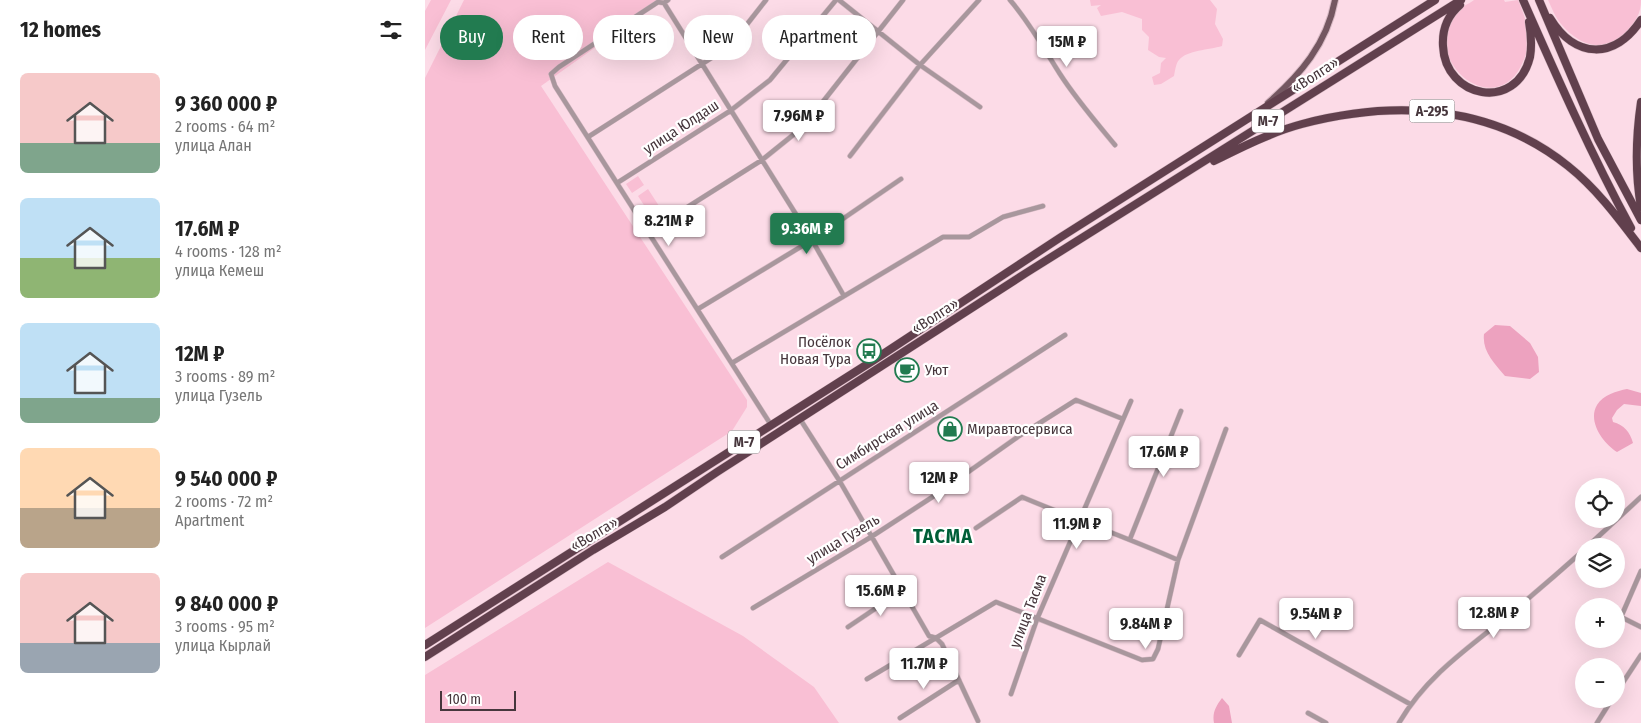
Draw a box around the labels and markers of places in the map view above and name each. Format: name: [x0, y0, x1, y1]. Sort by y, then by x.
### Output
pin: 15M ₽: [1032, 26, 1102, 68]
pin: 7.96M ₽: [753, 100, 845, 142]
pin: 8.21M ₽: [623, 204, 715, 247]
pin: 9.36M ₽: [761, 212, 853, 255]
place label: Посёлок Новая Тура: [780, 333, 851, 368]
bus stop icon: Посёлок Новая Тура: [856, 338, 882, 364]
cafe icon: Уют: [894, 357, 920, 383]
place label: Уют: [924, 361, 949, 379]
shop icon: Миравтосервиса: [937, 416, 963, 442]
place label: Миравтосервиса: [967, 420, 1073, 438]
pin: 17.6M ₽: [1118, 436, 1210, 478]
pin: 12M ₽: [904, 462, 974, 504]
pin: 11.9M ₽: [1031, 508, 1123, 550]
pin: 15.6M ₽: [835, 574, 927, 617]
pin: 12.8M ₽: [1448, 596, 1540, 639]
pin: 9.54M ₽: [1270, 598, 1362, 640]
pin: 9.84M ₽: [1100, 608, 1192, 650]
pin: 11.7M ₽: [878, 648, 970, 690]

